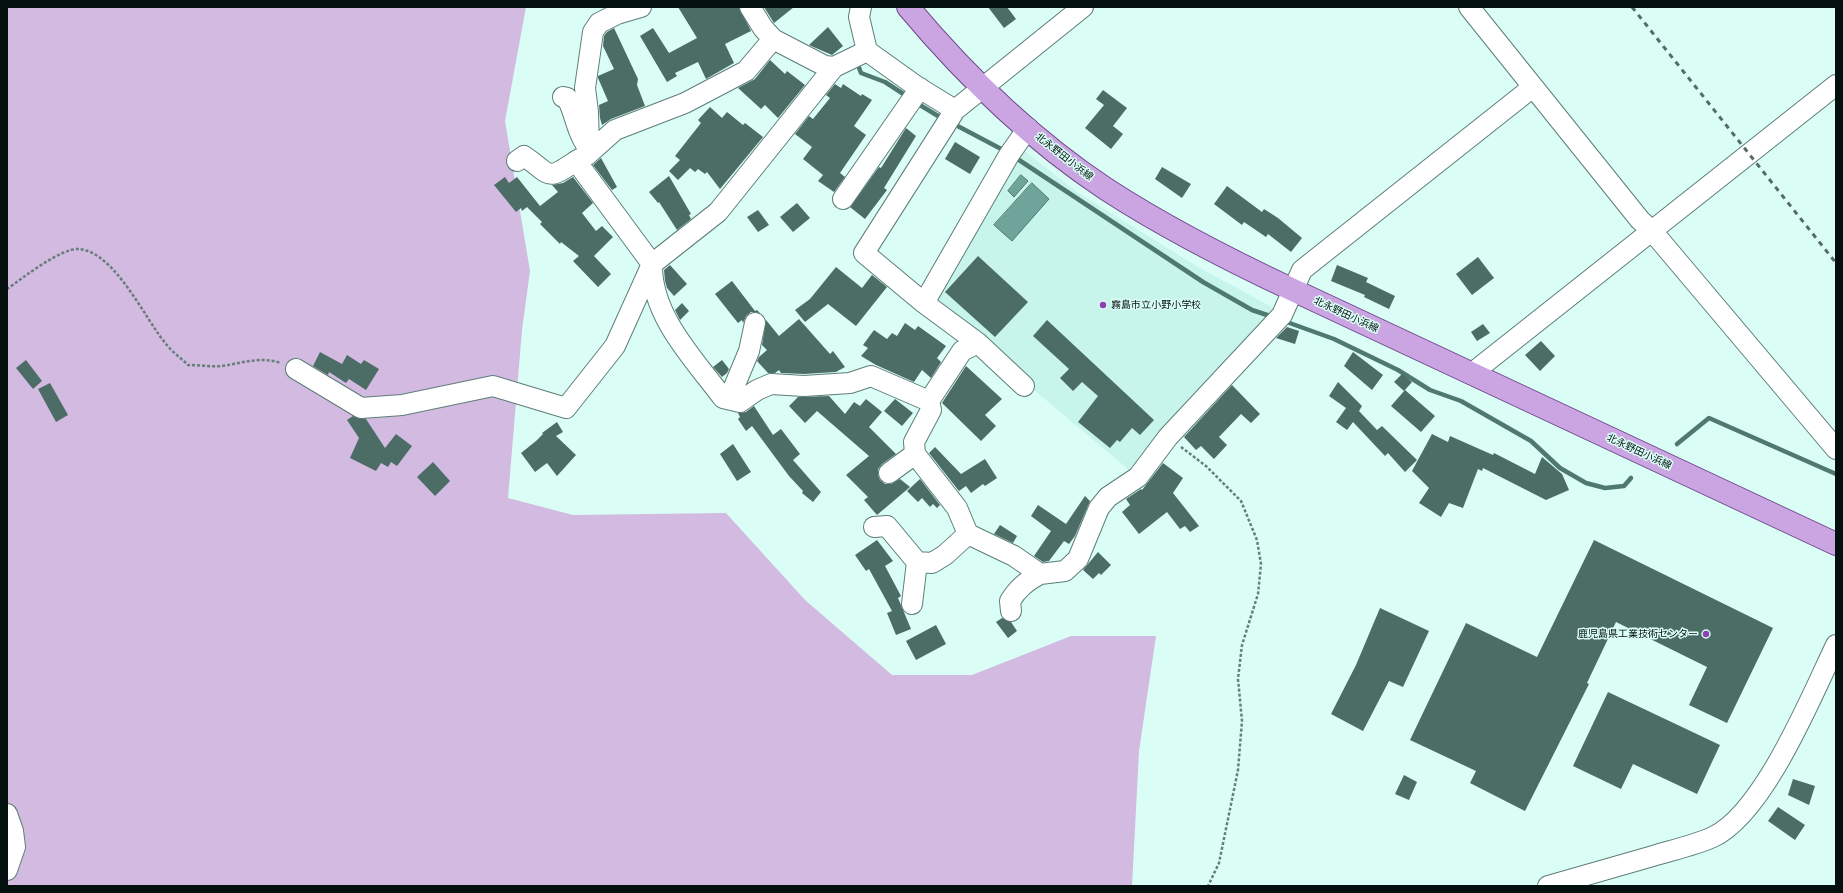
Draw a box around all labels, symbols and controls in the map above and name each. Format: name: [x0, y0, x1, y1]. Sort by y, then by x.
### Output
street label: 北永野田小浜線: [1033, 131, 1095, 183]
street label: 北永野田小浜線: [1312, 295, 1380, 335]
place label: 霧島市立小野小学校: [1111, 299, 1201, 311]
marker: 霧島市立小野小学校: [1098, 300, 1108, 310]
street label: 北永野田小浜線: [1605, 432, 1673, 472]
place label: 鹿児島県工業技術センター: [1578, 628, 1698, 640]
marker: 鹿児島県工業技術センター: [1701, 629, 1711, 639]

